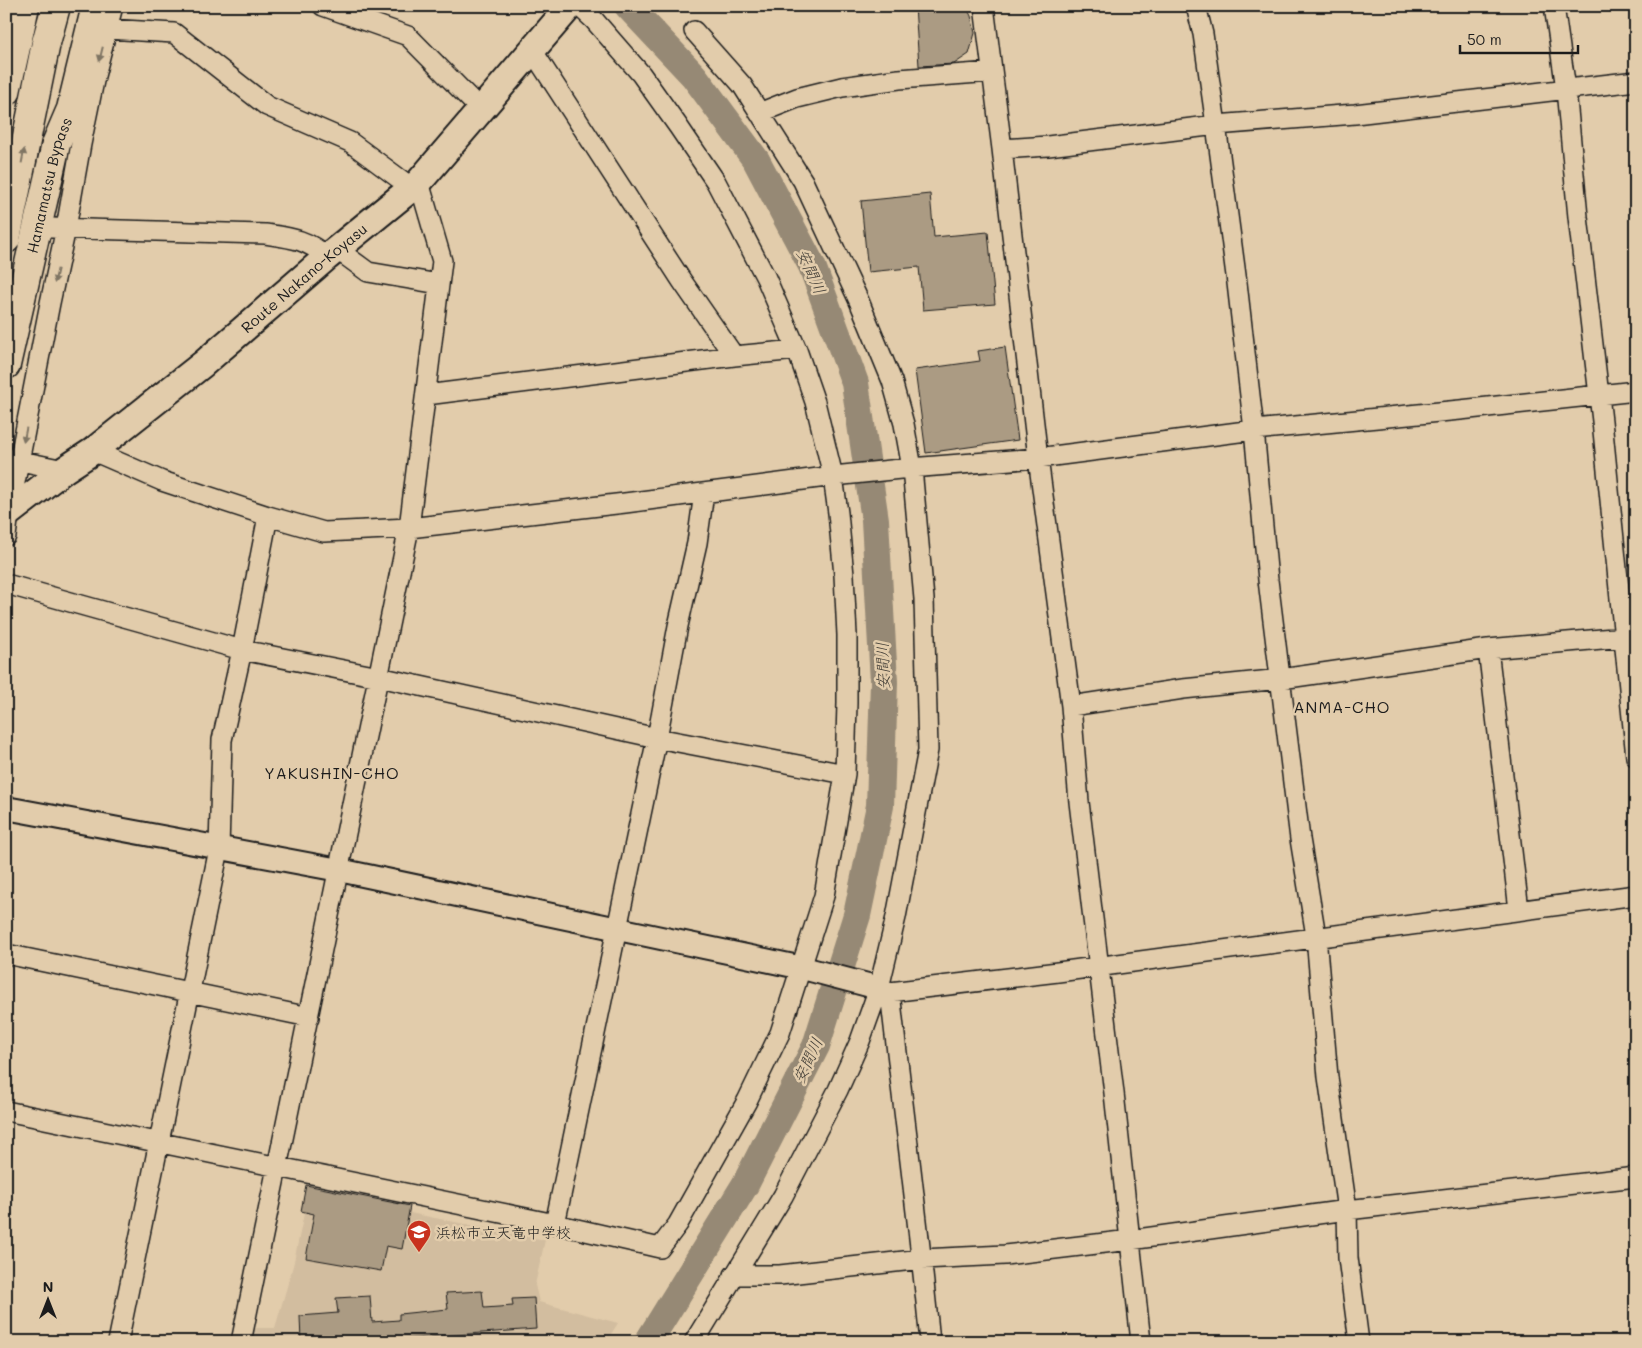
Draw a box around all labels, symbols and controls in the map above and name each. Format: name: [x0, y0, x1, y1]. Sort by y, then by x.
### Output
scale bar: [1460, 22, 1577, 54]
text: 50 m: [1467, 29, 1502, 49]
one-way arrow: [97, 46, 105, 61]
street label: Hamamatsu Bypass: [22, 114, 76, 255]
one-way arrow: [19, 149, 27, 164]
street label: Route Nakano-Koyasu: [237, 219, 371, 337]
water label: 安間川: [793, 245, 831, 297]
one-way arrow: [52, 268, 60, 283]
one-way arrow: [20, 428, 28, 444]
water label: 安間川: [871, 642, 893, 690]
district label: ANMA-CHO: [1294, 696, 1390, 717]
district label: YAKUSHIN-CHO: [264, 762, 400, 783]
water label: 安間川: [787, 1034, 827, 1086]
school or university icon: 浜松市立天竜中学校: [406, 1219, 432, 1253]
place label: 浜松市立天竜中学校: [436, 1222, 571, 1242]
north arrow: [22, 1276, 72, 1326]
text: N: [43, 1277, 53, 1296]

